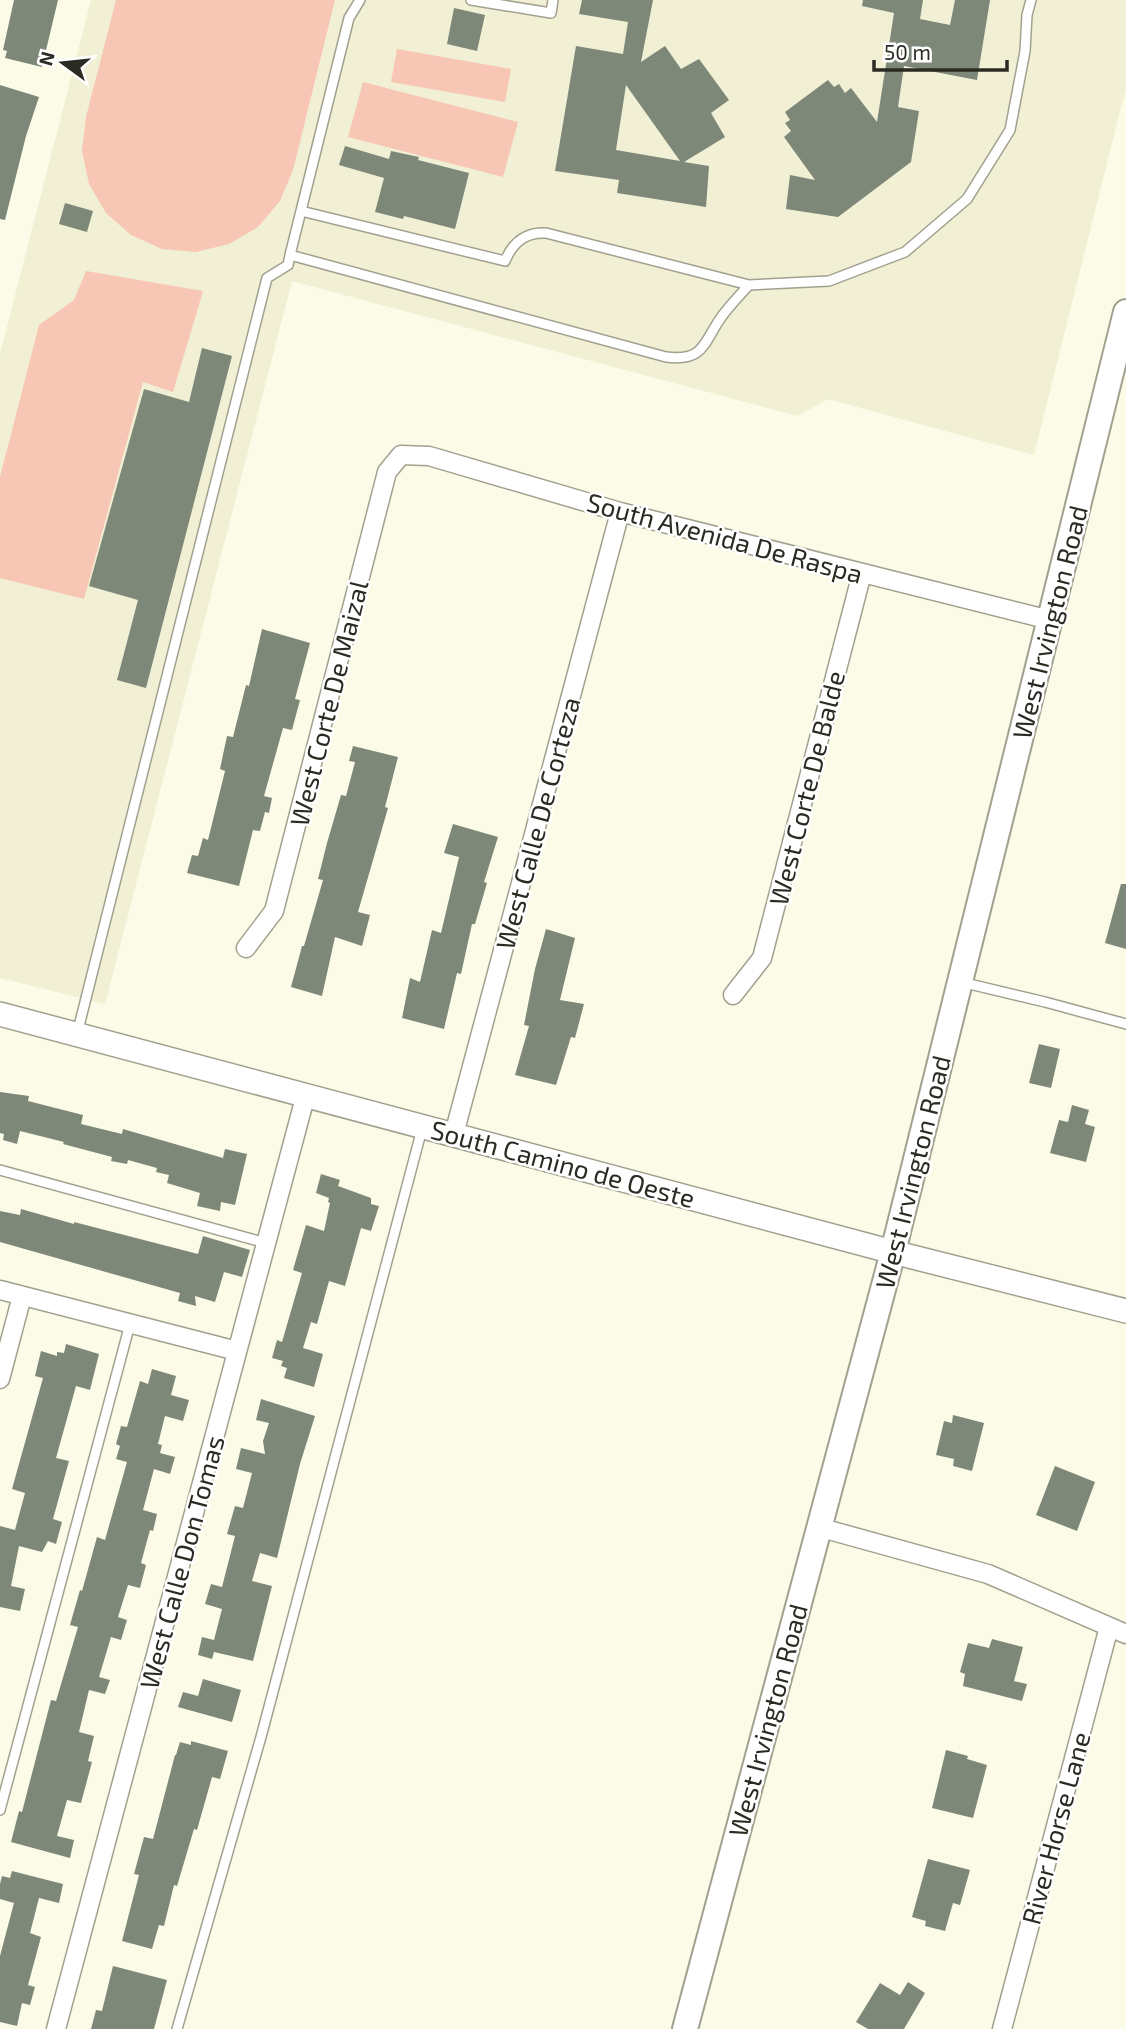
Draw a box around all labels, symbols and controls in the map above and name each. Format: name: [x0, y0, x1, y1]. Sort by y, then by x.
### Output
north arrow: [28, 28, 98, 98]
scale bar: [874, 28, 1007, 72]
text: 50 m: [884, 39, 931, 64]
text: N: [33, 49, 59, 68]
street label: South Avenida De Raspa: [584, 485, 866, 589]
street label: West Irvington Road: [1005, 502, 1093, 742]
street label: West Corte De Maizal: [282, 576, 374, 829]
street label: West Corte De Balde: [762, 667, 850, 909]
street label: West Calle De Corteza: [488, 694, 586, 952]
street label: West Irvington Road: [868, 1052, 956, 1292]
street label: South Camino de Oeste: [428, 1113, 698, 1213]
street label: West Calle Don Tomas: [132, 1432, 230, 1692]
street label: West Irvington Road: [721, 1600, 813, 1840]
street label: River Horse Lane: [1014, 1728, 1096, 1928]

